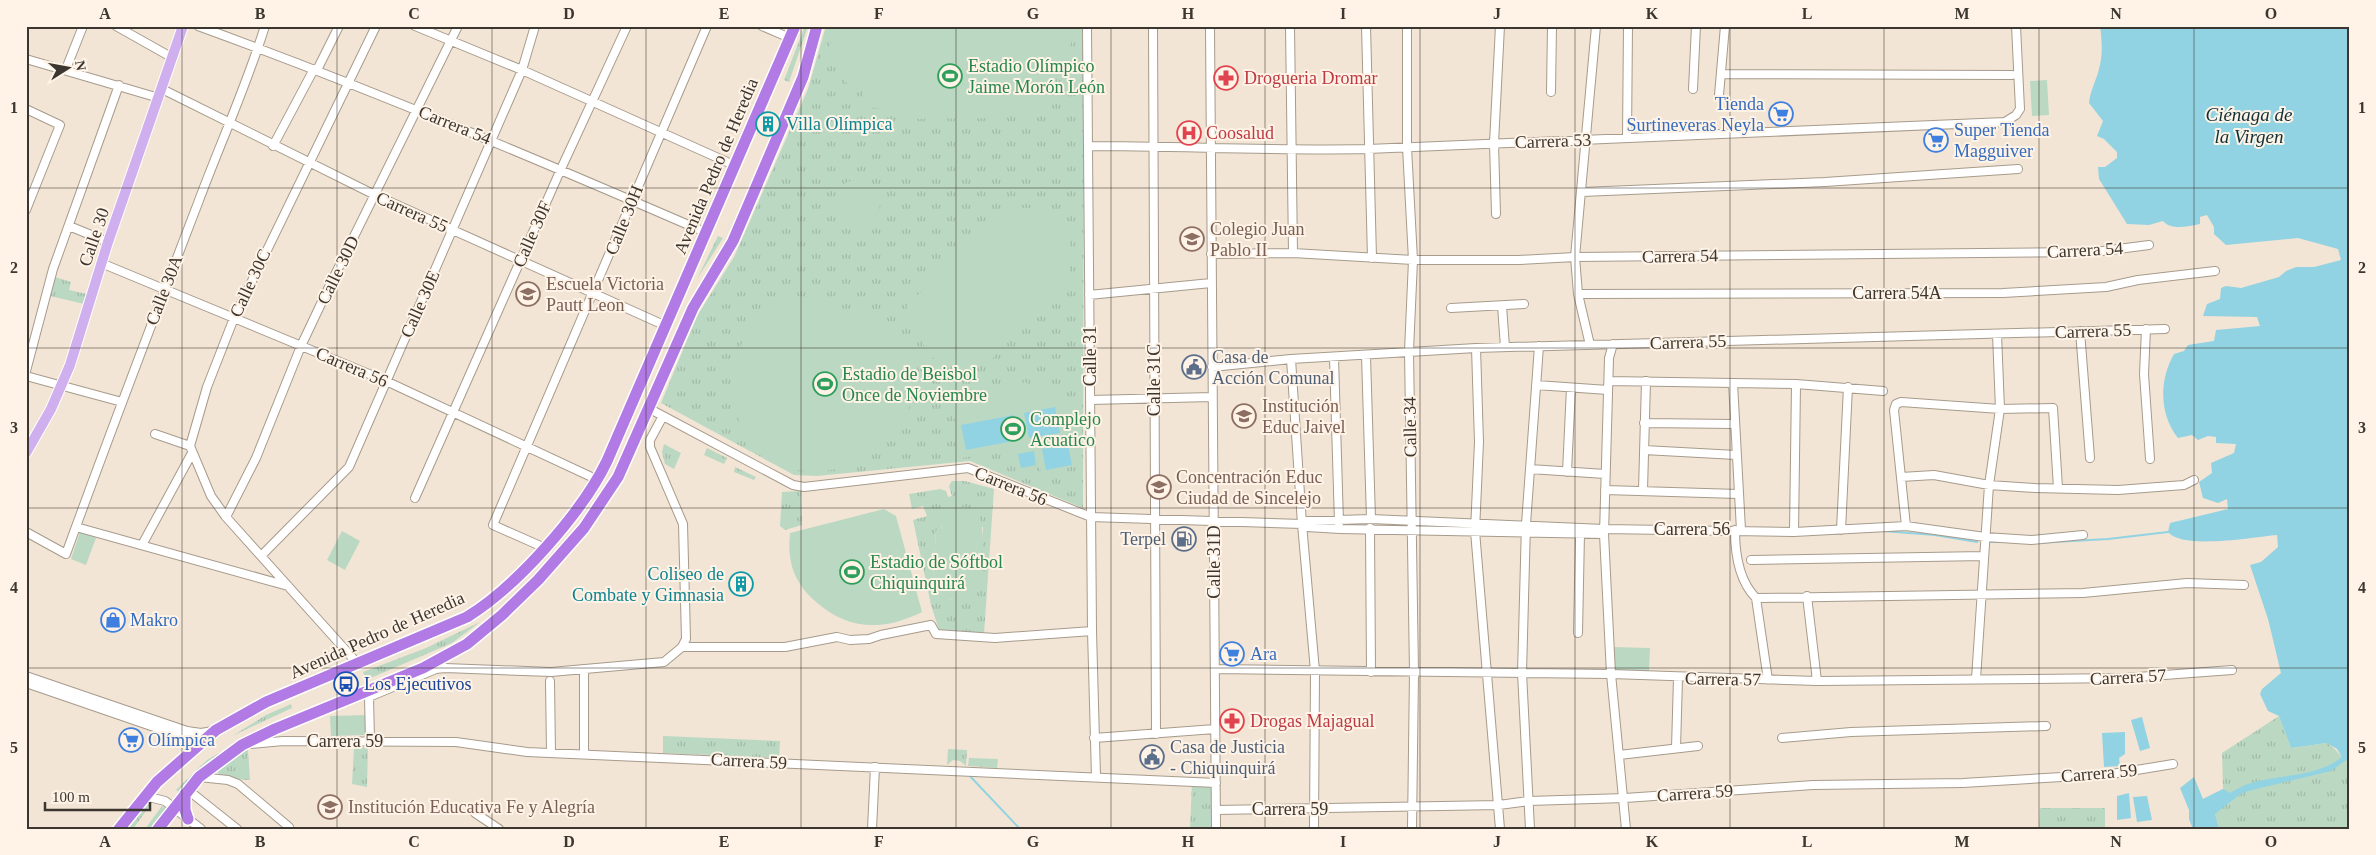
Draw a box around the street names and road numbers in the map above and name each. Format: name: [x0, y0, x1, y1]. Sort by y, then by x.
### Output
street label: Avenida Pedro de Heredia: [670, 75, 762, 257]
street label: Carrera 54: [416, 101, 494, 149]
street label: Carrera 53: [1514, 130, 1592, 152]
street label: Calle 30H: [601, 182, 647, 258]
street label: Carrera 55: [373, 187, 451, 237]
street label: Calle 30F: [509, 198, 555, 270]
street label: Calle 30: [75, 205, 113, 269]
street label: Calle 30D: [313, 233, 363, 307]
street label: Carrera 54: [2046, 238, 2124, 262]
street label: Carrera 54: [1642, 245, 1718, 267]
street label: Calle 30C: [226, 246, 274, 320]
street label: Calle 30A: [141, 252, 187, 328]
street label: Calle 30E: [396, 267, 444, 341]
street label: Carrera 54A: [1852, 283, 1942, 303]
street label: Carrera 55: [2054, 320, 2132, 342]
street label: Calle 31: [1080, 326, 1100, 386]
street label: Carrera 55: [1649, 331, 1727, 353]
street label: Carrera 56: [313, 343, 391, 391]
street label: Calle 31C: [1144, 344, 1164, 416]
street label: Calle 34: [1399, 397, 1421, 457]
street label: Carrera 56: [972, 462, 1050, 510]
street label: Carrera 56: [1654, 519, 1730, 539]
street label: Calle 31D: [1204, 525, 1224, 599]
street label: Avenida Pedro de Heredia: [287, 587, 467, 683]
street label: Carrera 57: [2089, 665, 2167, 689]
street label: Carrera 57: [1685, 668, 1761, 690]
street label: Carrera 59: [307, 731, 383, 751]
street label: Carrera 59: [710, 749, 788, 773]
street label: Carrera 59: [2060, 760, 2138, 786]
street label: Carrera 59: [1656, 780, 1734, 806]
street label: Carrera 59: [1252, 799, 1328, 819]

